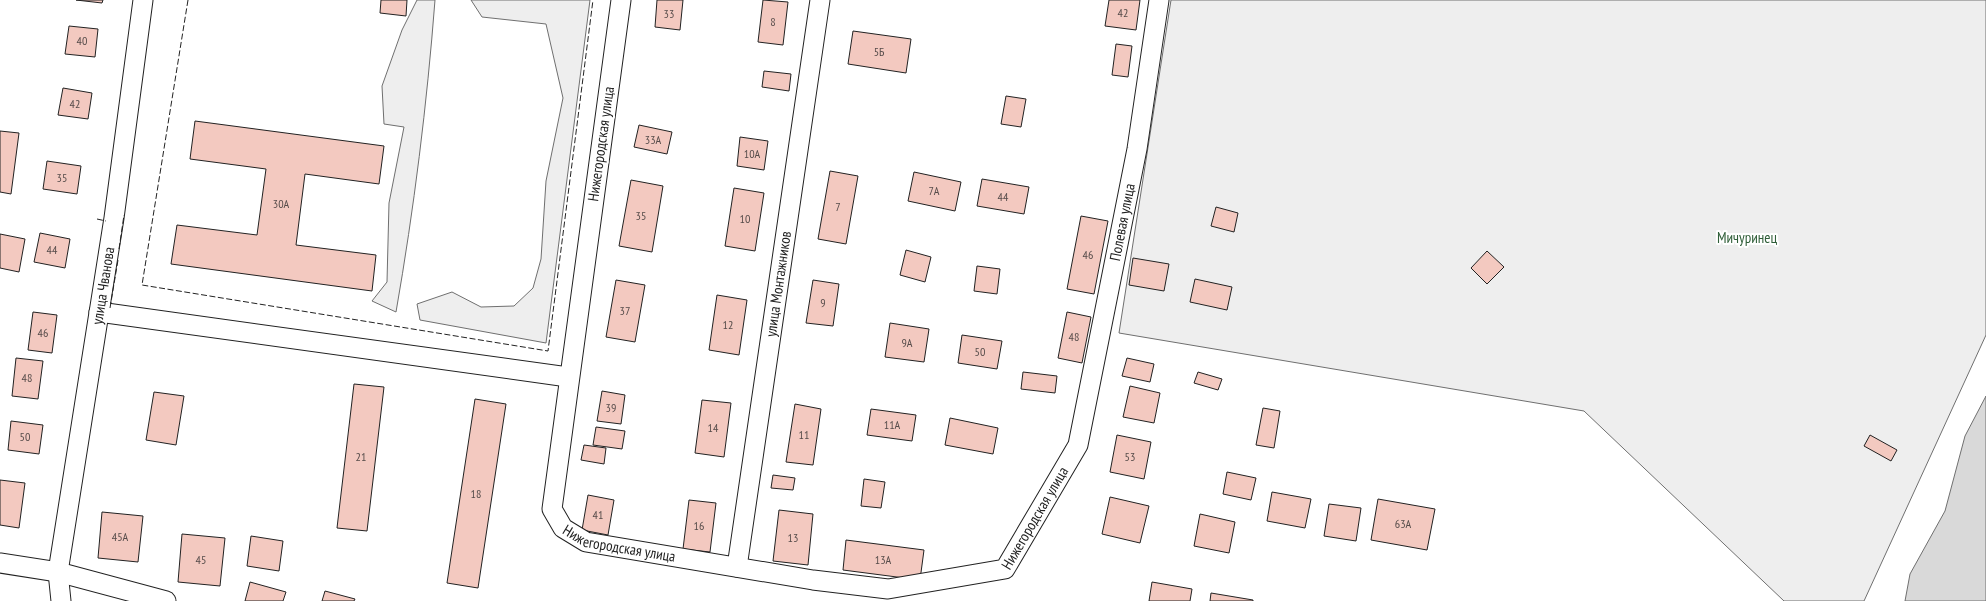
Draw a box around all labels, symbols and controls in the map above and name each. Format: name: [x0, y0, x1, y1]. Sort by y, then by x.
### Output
house number: 42: [1118, 5, 1128, 20]
house number: 33: [664, 6, 674, 21]
house number: 8: [770, 14, 776, 29]
house number: 40: [77, 33, 87, 48]
house number: 5Б: [874, 44, 884, 59]
street label: Нижегородская улица: [583, 85, 618, 203]
house number: 42: [70, 96, 80, 111]
house number: 33А: [645, 132, 662, 147]
house number: 10А: [744, 146, 761, 161]
house number: 35: [57, 170, 67, 185]
street label: Полевая улица: [1105, 182, 1139, 262]
house number: 7А: [928, 183, 940, 198]
house number: 44: [998, 189, 1009, 204]
house number: 30А: [273, 196, 290, 211]
house number: 7: [835, 199, 841, 214]
house number: 35: [636, 208, 646, 223]
house number: 10: [740, 211, 750, 226]
park label: Мичуринец: [1717, 228, 1777, 247]
street label: улица Монтажников: [761, 230, 795, 338]
house number: 44: [47, 242, 58, 257]
street label: улица Чванова: [87, 245, 118, 326]
house number: 46: [1083, 247, 1093, 262]
house number: 9: [820, 295, 826, 310]
house number: 37: [620, 303, 630, 318]
house number: 12: [723, 317, 733, 332]
house number: 46: [38, 325, 48, 340]
house number: 48: [1069, 329, 1079, 344]
house number: 9А: [901, 335, 913, 350]
house number: 50: [975, 344, 985, 359]
house number: 48: [22, 370, 32, 385]
house number: 39: [606, 400, 616, 415]
house number: 11А: [884, 417, 901, 432]
house number: 14: [708, 420, 719, 435]
house number: 11: [799, 427, 809, 442]
house number: 50: [20, 429, 30, 444]
house number: 21: [356, 449, 366, 464]
house number: 53: [1125, 449, 1135, 464]
street label: Нижегородская улица: [997, 463, 1072, 573]
house number: 18: [471, 486, 481, 501]
house number: 41: [593, 507, 603, 522]
house number: 63А: [1395, 516, 1412, 531]
house number: 16: [694, 518, 704, 533]
street label: Нижегородская улица: [559, 520, 677, 566]
house number: 45А: [112, 529, 129, 544]
house number: 13: [788, 530, 798, 545]
house number: 45: [196, 552, 206, 567]
house number: 13А: [875, 552, 892, 567]

